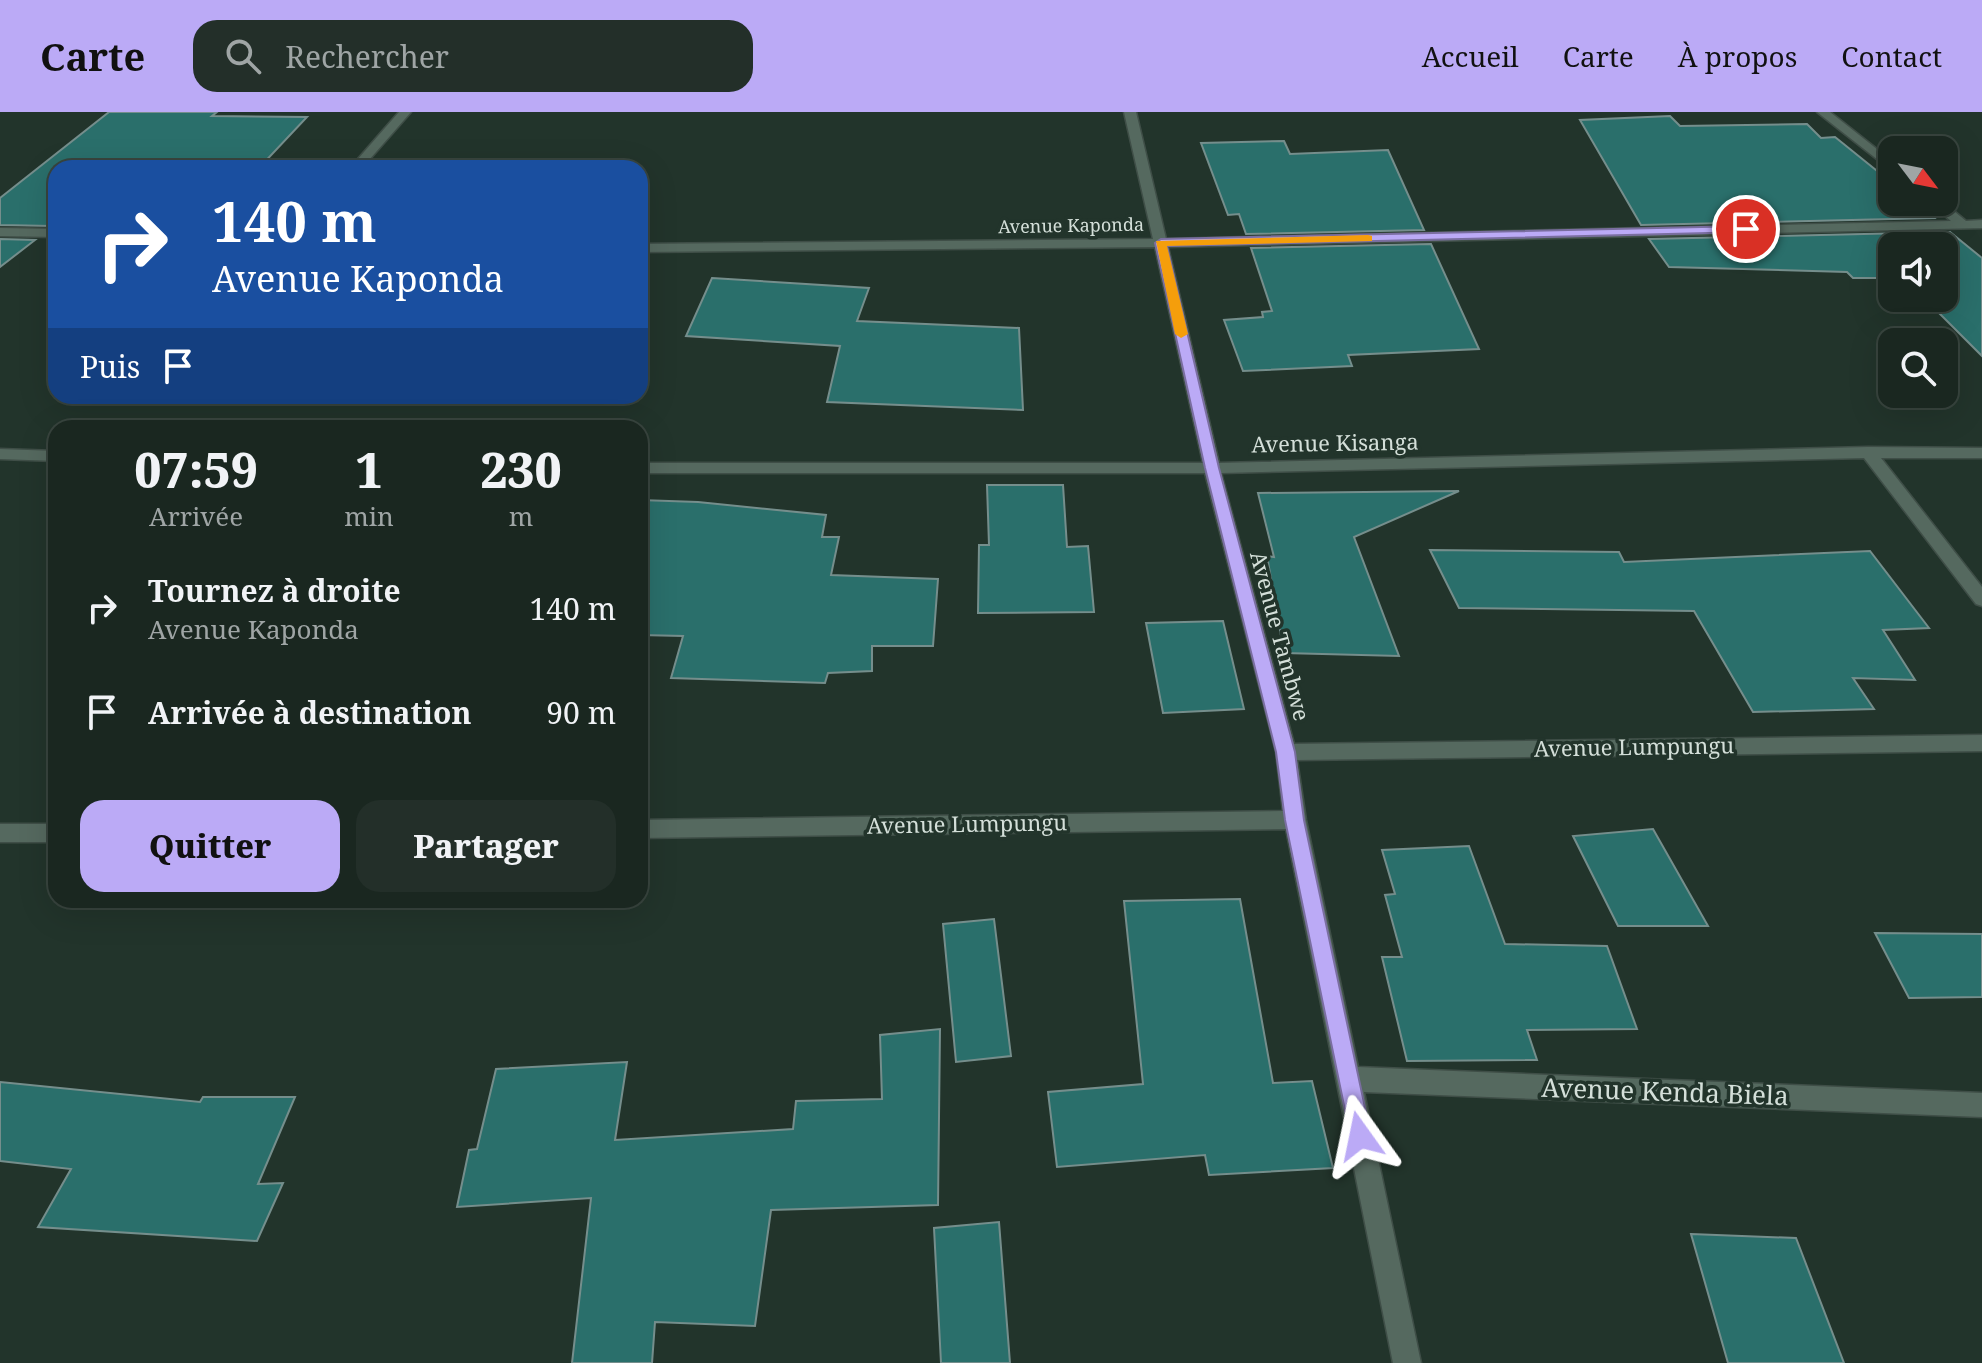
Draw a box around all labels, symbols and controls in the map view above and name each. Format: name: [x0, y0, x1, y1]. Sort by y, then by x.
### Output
search box: [193, 20, 753, 92]
text: Carte: [40, 30, 145, 82]
icon: search: [221, 34, 265, 78]
text: Rechercher: [285, 36, 449, 77]
text: Accueil: [1422, 37, 1519, 75]
text: Carte: [1563, 37, 1634, 75]
text: À propos: [1678, 37, 1797, 75]
text: Contact: [1841, 37, 1942, 75]
north arrow: [1878, 136, 1958, 216]
map controls: [1878, 136, 1958, 408]
text: 140 m: [212, 182, 377, 258]
icon: right: [80, 192, 184, 296]
pin: [1712, 195, 1780, 263]
icon: arrive: [1724, 207, 1768, 251]
street label: Avenue Kaponda: [998, 212, 1144, 238]
button: sound: [1878, 232, 1958, 312]
text: Avenue Kaponda: [212, 254, 504, 303]
button: search: [1878, 328, 1958, 408]
icon: arrive: [156, 344, 200, 388]
text: Puis: [80, 346, 140, 387]
street label: Avenue Kisanga: [1251, 426, 1419, 458]
text: 07:59: [134, 437, 258, 502]
text: 1: [355, 437, 383, 502]
text: 230: [480, 437, 562, 502]
text: Arrivée: [149, 498, 243, 534]
text: min: [344, 498, 394, 534]
text: m: [509, 498, 533, 534]
street label: Avenue Tambwe: [1244, 548, 1318, 724]
text: Tournez à droite: [148, 570, 401, 611]
icon: right: [80, 586, 124, 630]
text: 140 m: [530, 588, 616, 629]
text: Avenue Kaponda: [148, 611, 359, 647]
icon: arrive: [80, 690, 124, 734]
text: Arrivée à destination: [148, 692, 472, 733]
text: 90 m: [546, 692, 616, 733]
street label: Avenue Lumpungu: [1534, 729, 1734, 763]
button: Quitter: [80, 800, 340, 892]
button: Partager: [356, 800, 616, 892]
street label: Avenue Lumpungu: [867, 806, 1067, 840]
street label: Avenue Kenda Biela: [1541, 1069, 1789, 1113]
position arrow: [1318, 1094, 1402, 1178]

